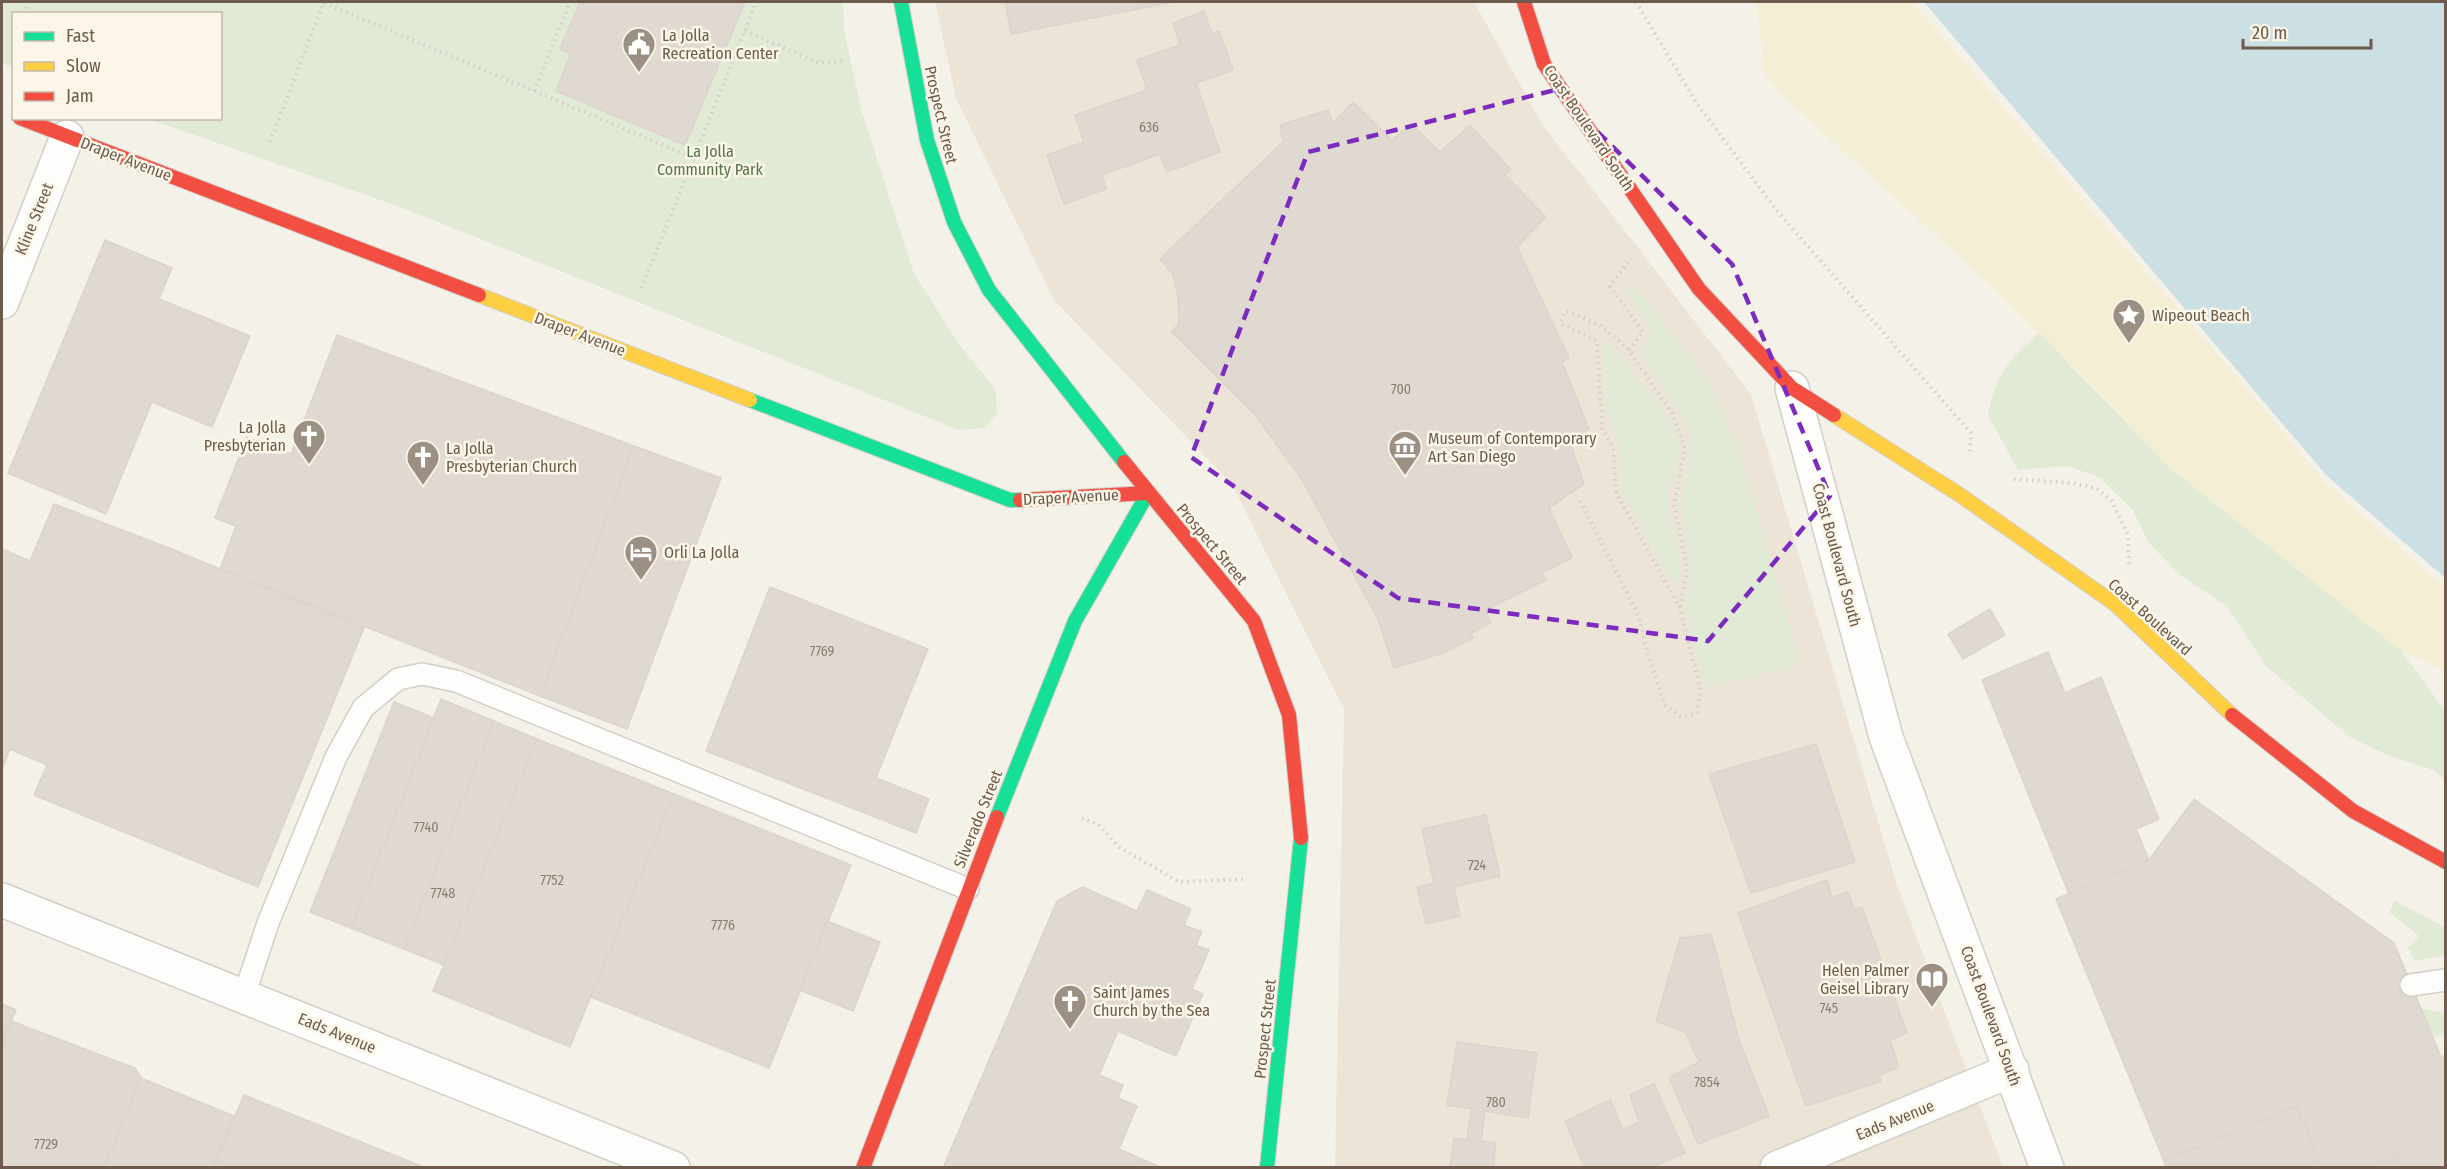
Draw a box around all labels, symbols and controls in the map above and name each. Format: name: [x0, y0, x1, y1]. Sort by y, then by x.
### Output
legend: [12, 12, 222, 120]
scale bar: [2243, 12, 2370, 50]
text: 20 m: [2252, 22, 2287, 44]
text: Fast: [66, 25, 95, 47]
public building icon: La Jolla Recreation Center: [621, 26, 657, 73]
place label: La Jolla Recreation Center: [662, 26, 779, 63]
text: Slow: [66, 55, 101, 77]
street label: Coast Boulevard South: [1540, 61, 1638, 195]
street label: Prospect Street: [920, 64, 962, 167]
text: Jam: [66, 85, 94, 107]
house number: 636: [1139, 119, 1159, 136]
street label: Draper Avenue: [78, 133, 174, 185]
park label: La Jolla Community Park: [657, 142, 764, 179]
street label: Kline Street: [11, 179, 57, 258]
place icon: Wipeout Beach: [2111, 297, 2147, 344]
place label: Wipeout Beach: [2152, 306, 2250, 325]
street label: Draper Avenue: [532, 308, 628, 360]
house number: 700: [1391, 381, 1411, 398]
place label: La Jolla Presbyterian: [204, 418, 286, 455]
church icon: La Jolla Presbyterian: [291, 418, 327, 465]
museum icon: Museum of Contemporary Art San Diego: [1387, 429, 1423, 476]
place label: Museum of Contemporary Art San Diego: [1428, 429, 1597, 466]
church icon: La Jolla Presbyterian Church: [405, 439, 441, 486]
place label: La Jolla Presbyterian Church: [446, 439, 577, 476]
street label: Coast Boulevard South: [1809, 481, 1865, 629]
street label: Draper Avenue: [1023, 485, 1120, 509]
street label: Prospect Street: [1173, 500, 1252, 589]
hotel icon: Orli La Jolla: [623, 534, 659, 581]
place label: Orli La Jolla: [664, 543, 739, 562]
street label: Coast Boulevard: [2104, 575, 2196, 659]
house number: 7769: [810, 643, 835, 660]
street label: Silverado Street: [950, 767, 1007, 871]
house number: 7740: [414, 819, 439, 836]
house number: 724: [1468, 857, 1486, 874]
house number: 7752: [540, 872, 564, 889]
house number: 7748: [431, 885, 455, 902]
house number: 7776: [711, 917, 735, 934]
street label: Coast Boulevard South: [1957, 943, 2025, 1089]
place label: Helen Palmer Geisel Library: [1820, 961, 1910, 998]
library icon: Helen Palmer Geisel Library: [1914, 961, 1950, 1008]
street label: Prospect Street: [1250, 978, 1280, 1080]
church icon: Saint James Church by the Sea: [1052, 983, 1088, 1030]
place label: Saint James Church by the Sea: [1093, 983, 1210, 1020]
house number: 745: [1820, 1000, 1838, 1017]
street label: Eads Avenue: [295, 1009, 379, 1057]
house number: 7854: [1694, 1074, 1720, 1091]
house number: 780: [1486, 1094, 1506, 1111]
street label: Eads Avenue: [1853, 1096, 1937, 1144]
house number: 7729: [34, 1136, 58, 1153]

